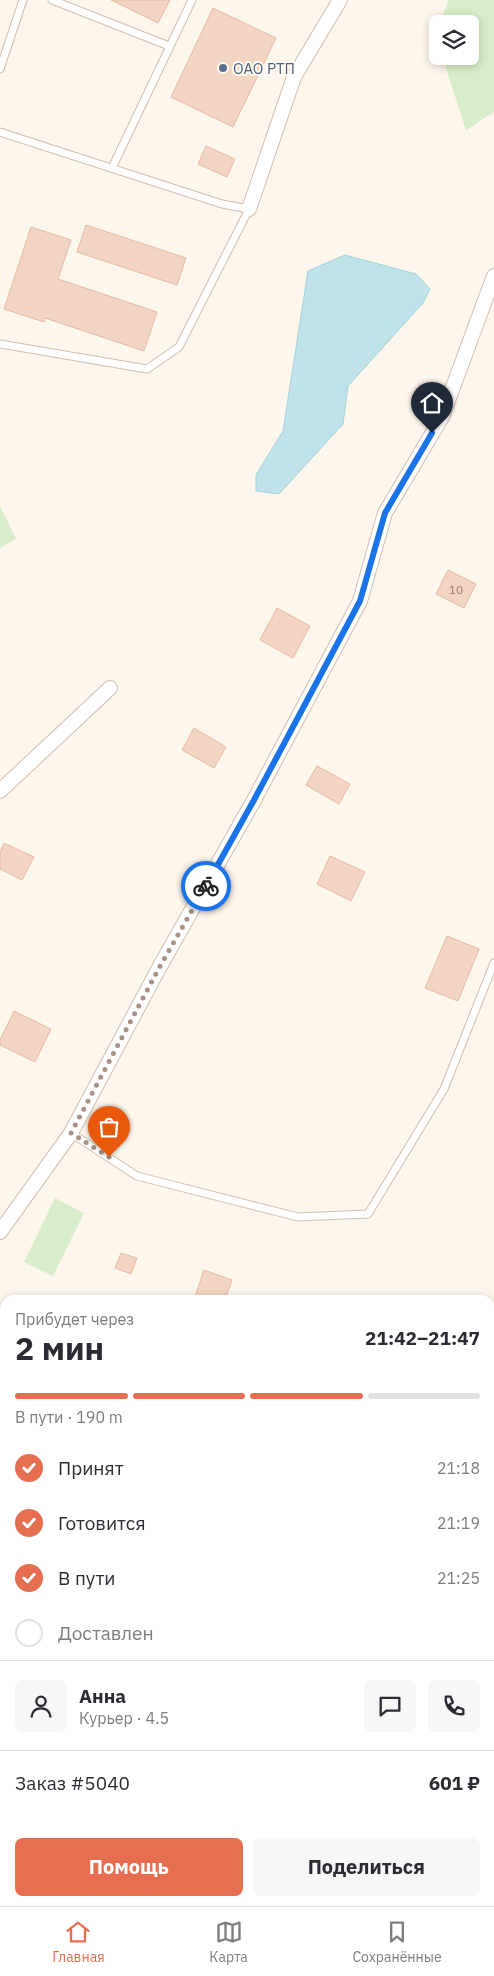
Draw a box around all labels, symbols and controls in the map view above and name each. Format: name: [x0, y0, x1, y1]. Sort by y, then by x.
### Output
map controls: [429, 15, 479, 65]
button: layers: [429, 15, 479, 65]
place label: ОАО РТП: [233, 59, 295, 78]
marker: ОАО РТП: [217, 62, 229, 74]
pin: [411, 382, 453, 433]
icon: home: [418, 389, 446, 417]
house number: 10: [449, 582, 463, 597]
courier: [181, 861, 231, 911]
icon: bike: [192, 872, 220, 900]
pin: [88, 1106, 130, 1157]
icon: bag: [95, 1113, 123, 1141]
text: Прибудет через: [15, 1309, 134, 1329]
text: 21:42–21:47: [365, 1326, 480, 1350]
text: 2 мин: [15, 1327, 104, 1369]
text: В пути · 190 m: [15, 1407, 123, 1427]
icon: check: [15, 1454, 43, 1482]
text: Принят: [58, 1456, 124, 1480]
text: 21:18: [437, 1458, 480, 1478]
icon: check: [15, 1509, 43, 1537]
text: Готовится: [58, 1511, 146, 1535]
text: 21:19: [437, 1513, 480, 1533]
icon: check: [15, 1564, 43, 1592]
text: В пути: [58, 1566, 116, 1590]
text: 21:25: [437, 1568, 480, 1588]
text: Доставлен: [58, 1621, 154, 1645]
button: person: [15, 1680, 67, 1732]
button: chat: [364, 1680, 416, 1732]
button: phone: [428, 1680, 480, 1732]
text: Анна: [79, 1684, 126, 1708]
text: Курьер · 4.5: [79, 1708, 169, 1728]
text: Заказ #5040: [15, 1771, 130, 1795]
text: 601 ₽: [429, 1771, 480, 1795]
button: Помощь: [15, 1838, 243, 1896]
button: Поделиться: [253, 1838, 480, 1896]
tab: Главная: [52, 1918, 105, 1966]
tab: Карта: [209, 1918, 248, 1966]
tab: Сохранённые: [352, 1918, 442, 1966]

